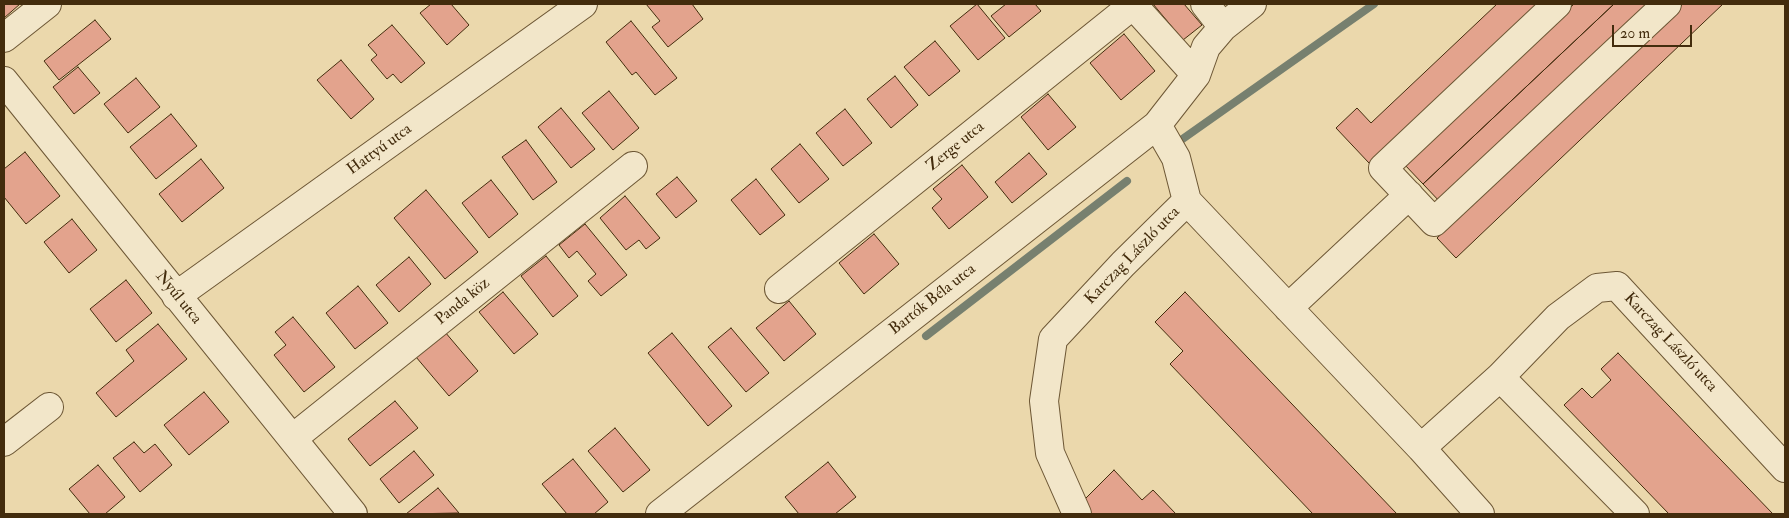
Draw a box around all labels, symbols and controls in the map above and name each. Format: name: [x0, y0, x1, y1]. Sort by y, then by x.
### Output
scale bar: [1614, 15, 1694, 47]
text: 20 m: [1620, 24, 1650, 43]
street label: Zerge utca: [923, 118, 989, 176]
street label: Hattyú utca: [344, 120, 416, 180]
street label: Karczag László utca: [1081, 203, 1185, 309]
street label: Bartók Béla utca: [886, 260, 980, 340]
street label: Nyúl utca: [151, 267, 205, 329]
street label: Panda köz: [432, 274, 494, 330]
street label: Karczag László utca: [1619, 289, 1721, 397]

